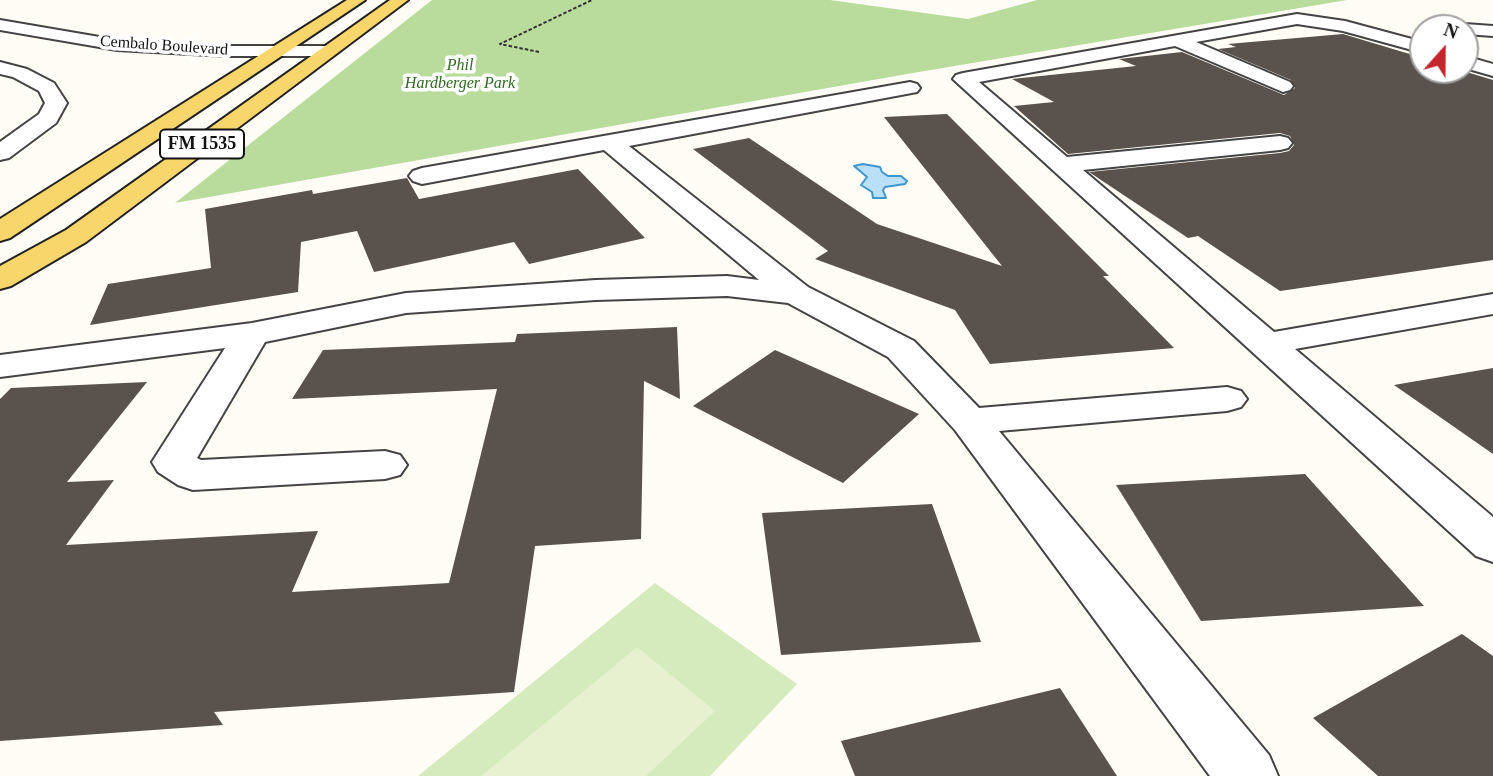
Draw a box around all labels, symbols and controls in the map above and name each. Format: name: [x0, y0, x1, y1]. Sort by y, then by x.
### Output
north arrow: [1409, 14, 1479, 84]
text: N: [1441, 19, 1461, 43]
street label: Cembalo Boulevard: [99, 32, 229, 60]
park label: Phil Hardberger Park: [405, 56, 515, 94]
road number: FM 1535: [160, 130, 244, 159]

